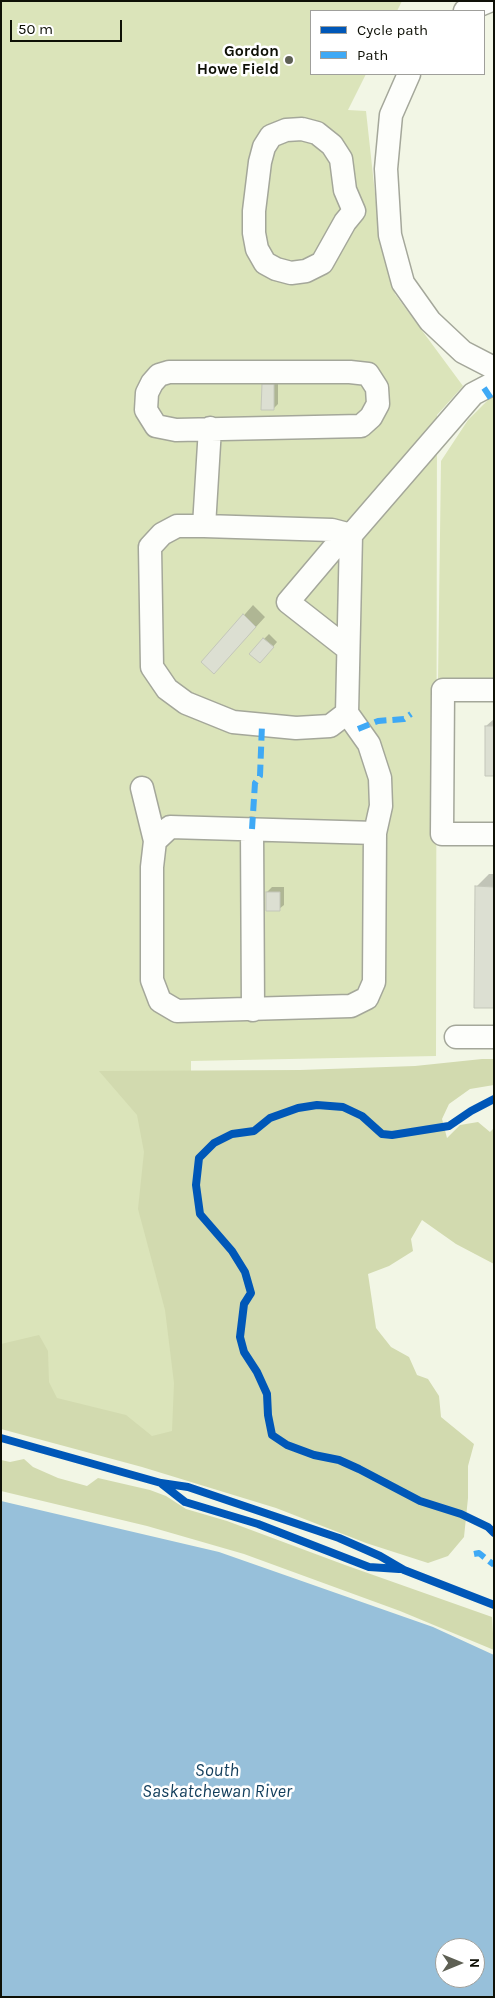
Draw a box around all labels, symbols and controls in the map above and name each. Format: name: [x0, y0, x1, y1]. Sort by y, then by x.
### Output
scale bar: [12, 10, 125, 42]
legend: [310, 10, 485, 75]
text: 50 m: [18, 20, 53, 38]
text: Cycle path: [357, 21, 428, 39]
place label: Gordon Howe Field: [197, 41, 279, 79]
text: Path: [357, 46, 388, 64]
marker: Gordon Howe Field: [283, 54, 295, 66]
water label: South Saskatchewan River: [142, 1760, 292, 1802]
north arrow: [435, 1938, 485, 1988]
text: N: [466, 1958, 483, 1968]

